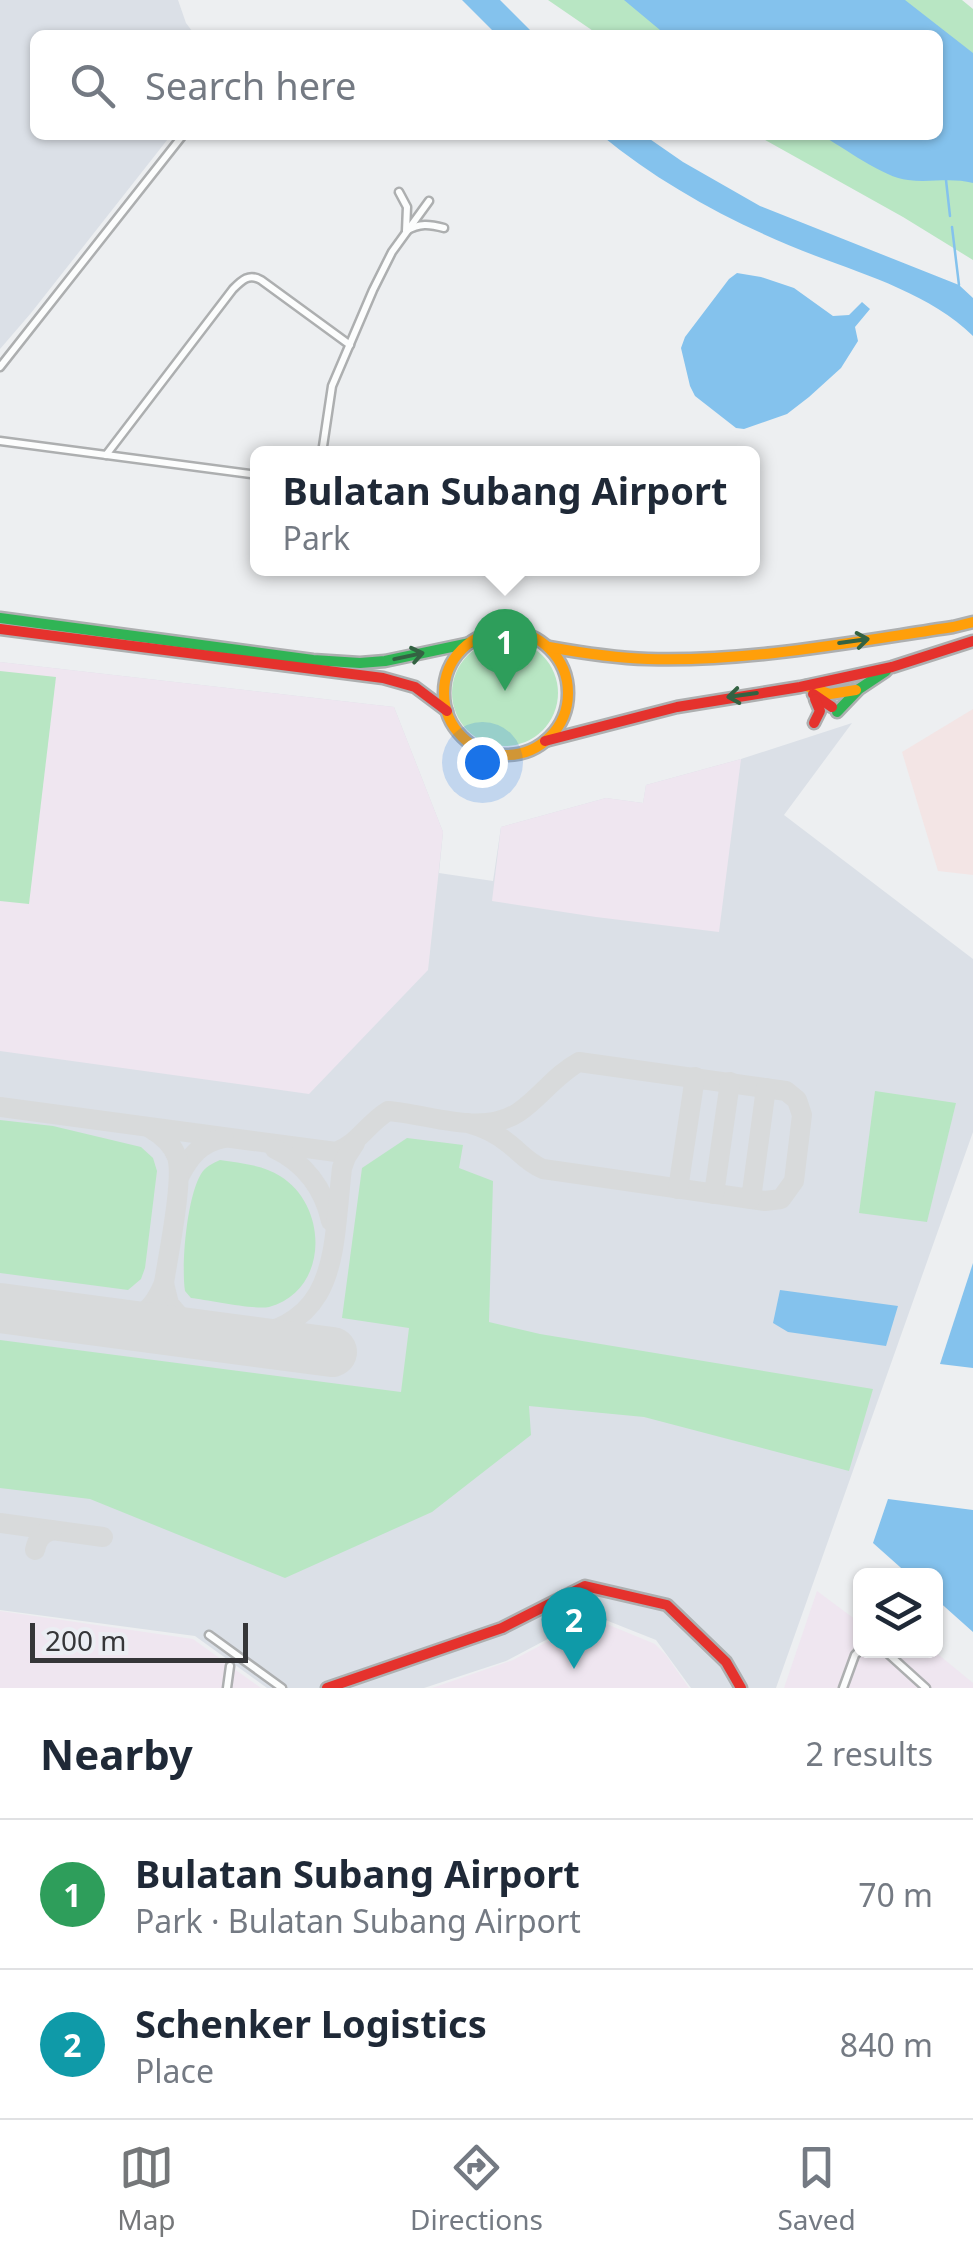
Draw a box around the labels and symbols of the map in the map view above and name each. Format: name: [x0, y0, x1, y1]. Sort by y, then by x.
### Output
pin: 1: [472, 608, 538, 691]
one-way arrow: [838, 632, 870, 650]
one-way arrow: [392, 646, 424, 664]
one-way arrow: [727, 687, 759, 705]
your location: [457, 737, 508, 788]
pin: 2: [542, 1586, 606, 1669]
scale bar: [30, 1618, 248, 1662]

